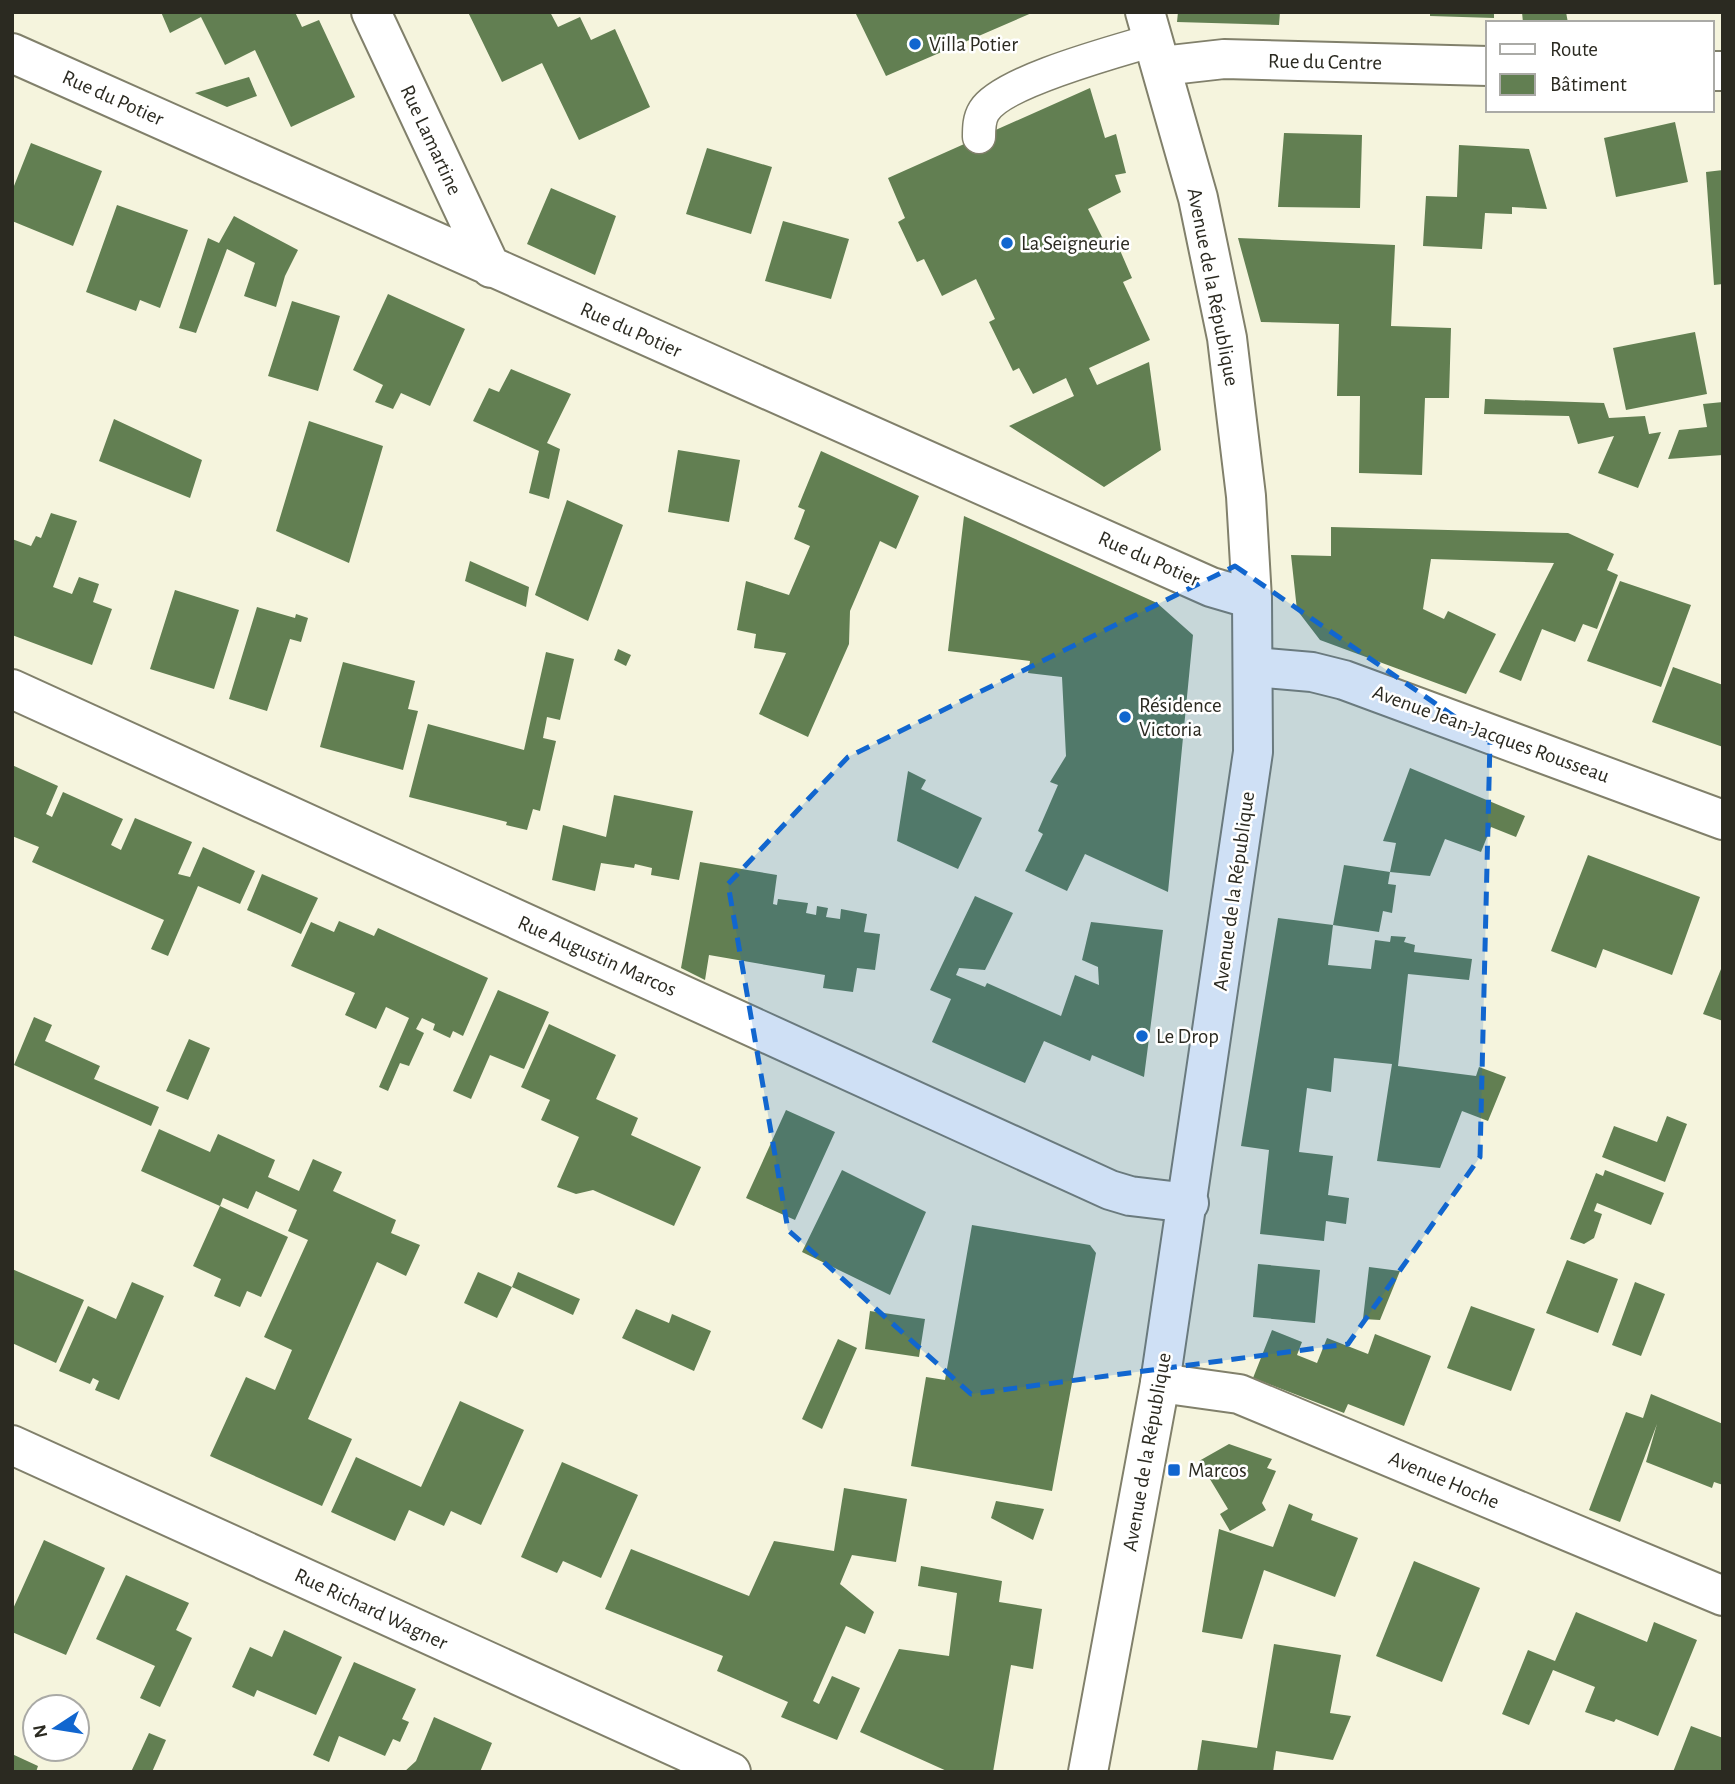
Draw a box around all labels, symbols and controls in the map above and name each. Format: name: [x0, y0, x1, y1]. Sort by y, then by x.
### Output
legend: [1486, 21, 1714, 112]
place label: Villa Potier: [929, 34, 1018, 55]
marker: Villa Potier: [907, 36, 923, 52]
text: Route: [1550, 39, 1598, 60]
street label: Rue du Centre: [1268, 51, 1382, 73]
street label: Rue du Potier: [59, 66, 167, 130]
text: Bâtiment: [1550, 74, 1627, 95]
street label: Rue Lamartine: [396, 82, 466, 198]
street label: Avenue de la République: [1183, 186, 1243, 388]
place label: La Seigneurie: [1021, 233, 1130, 254]
marker: La Seigneurie: [999, 235, 1015, 251]
street label: Rue du Potier: [577, 298, 685, 362]
street label: Rue du Potier: [1095, 527, 1203, 591]
street label: Avenue Jean-Jacques Rousseau: [1370, 681, 1612, 787]
place label: Résidence Victoria: [1139, 695, 1222, 740]
marker: Résidence Victoria: [1117, 709, 1133, 725]
street label: Avenue de la République: [1210, 790, 1258, 992]
street label: Rue Augustin Marcos: [515, 912, 679, 1000]
place label: Le Drop: [1156, 1026, 1219, 1047]
marker: Le Drop: [1134, 1028, 1150, 1044]
street label: Avenue de la République: [1119, 1351, 1175, 1553]
street label: Avenue Hoche: [1386, 1447, 1502, 1513]
place label: Marcos: [1188, 1460, 1247, 1481]
marker: Marcos: [1166, 1462, 1182, 1478]
street label: Rue Richard Wagner: [291, 1564, 451, 1654]
north arrow: [21, 1693, 91, 1763]
text: N: [30, 1723, 52, 1740]

